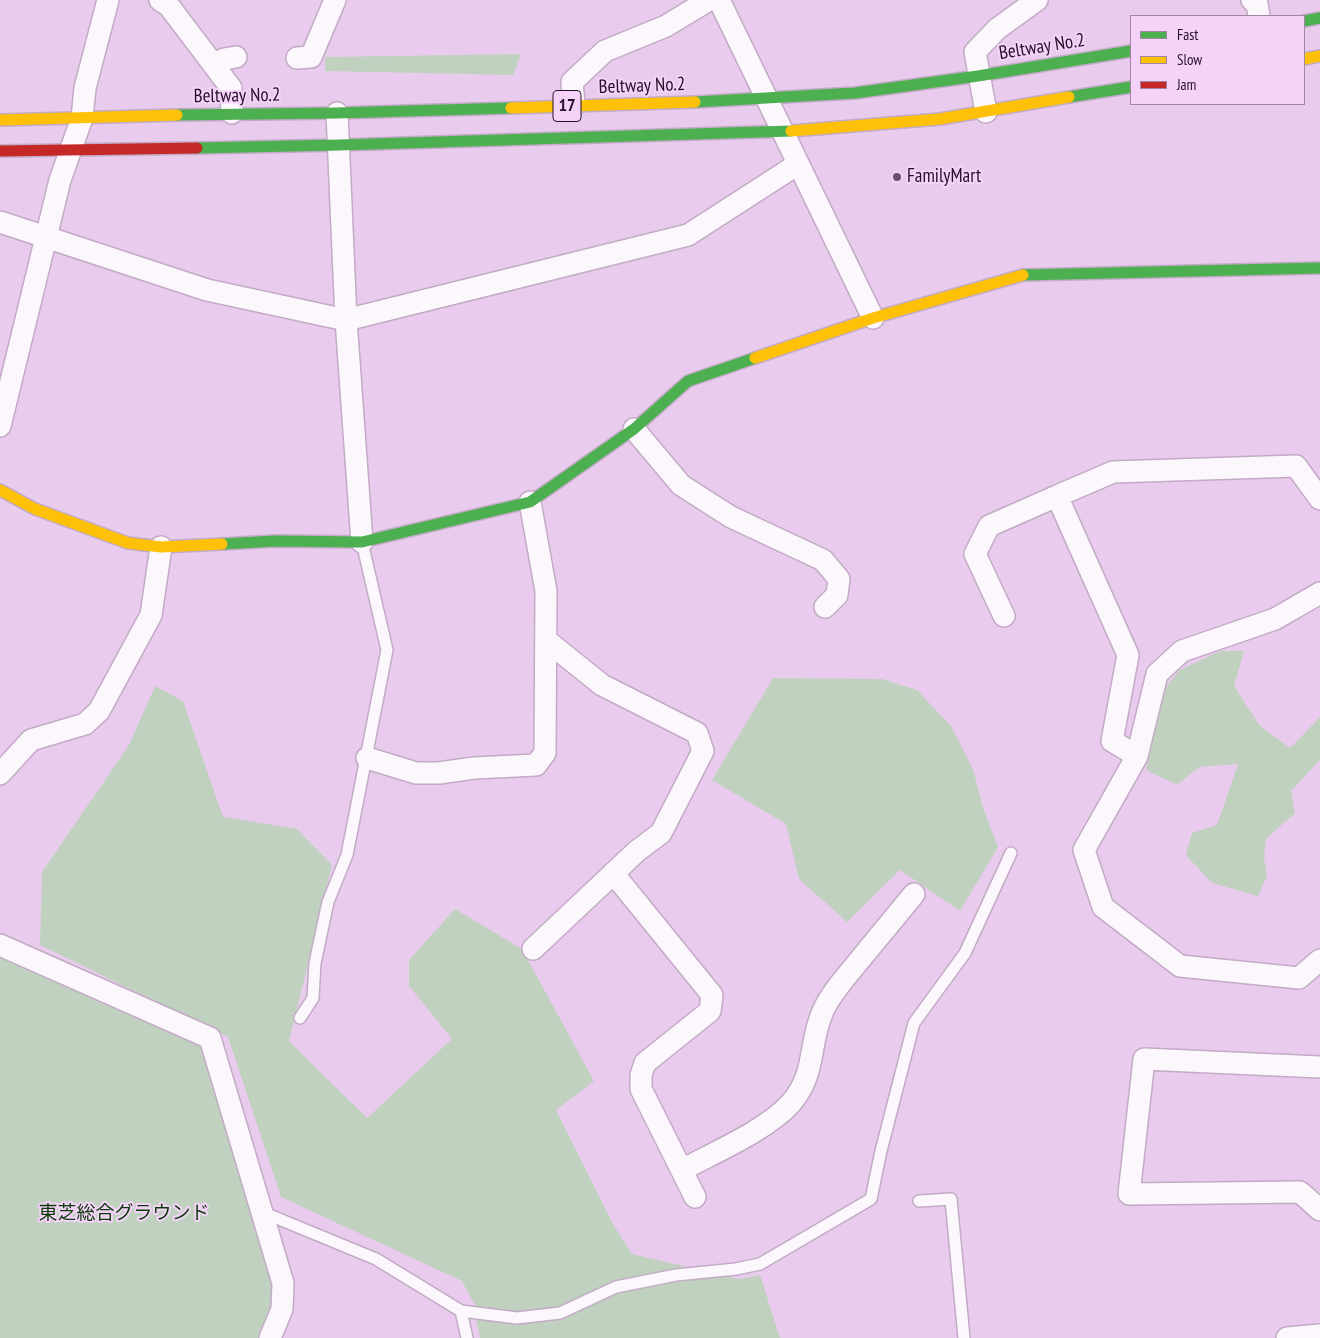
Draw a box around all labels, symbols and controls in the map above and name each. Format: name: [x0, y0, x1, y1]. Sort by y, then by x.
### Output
legend: [1130, 15, 1305, 105]
text: Fast: [1177, 25, 1198, 44]
street label: Beltway No.2: [997, 29, 1087, 65]
text: Slow: [1177, 50, 1202, 69]
street label: Beltway No.2: [598, 73, 686, 99]
text: Jam: [1177, 75, 1196, 94]
street label: Beltway No.2: [193, 84, 281, 108]
road number: 17: [553, 90, 581, 122]
place label: FamilyMart: [907, 166, 981, 188]
marker: FamilyMart: [891, 171, 903, 183]
park label: 東芝総合グラウンド: [39, 1203, 209, 1225]

